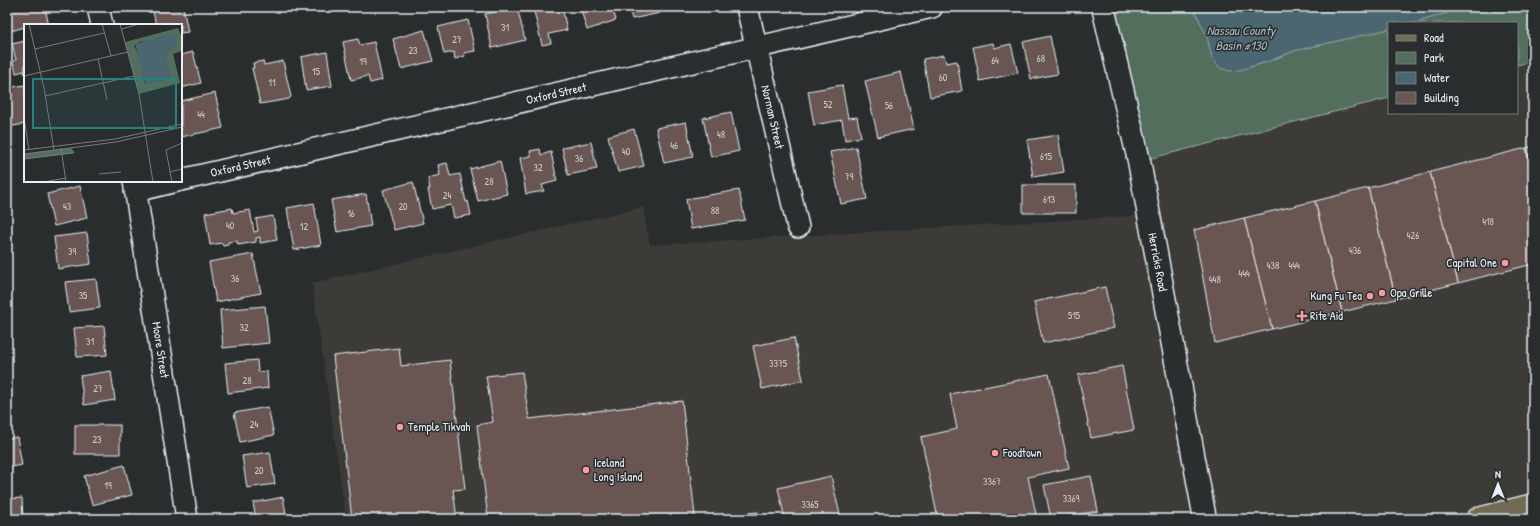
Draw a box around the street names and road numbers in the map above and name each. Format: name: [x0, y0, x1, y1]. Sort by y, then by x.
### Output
street label: Oxford Street: [524, 78, 589, 108]
street label: Norman Street: [757, 83, 789, 151]
street label: Oxford Street: [209, 150, 273, 181]
street label: Herricks Road: [1144, 231, 1172, 293]
street label: Moore Street: [148, 320, 174, 380]

